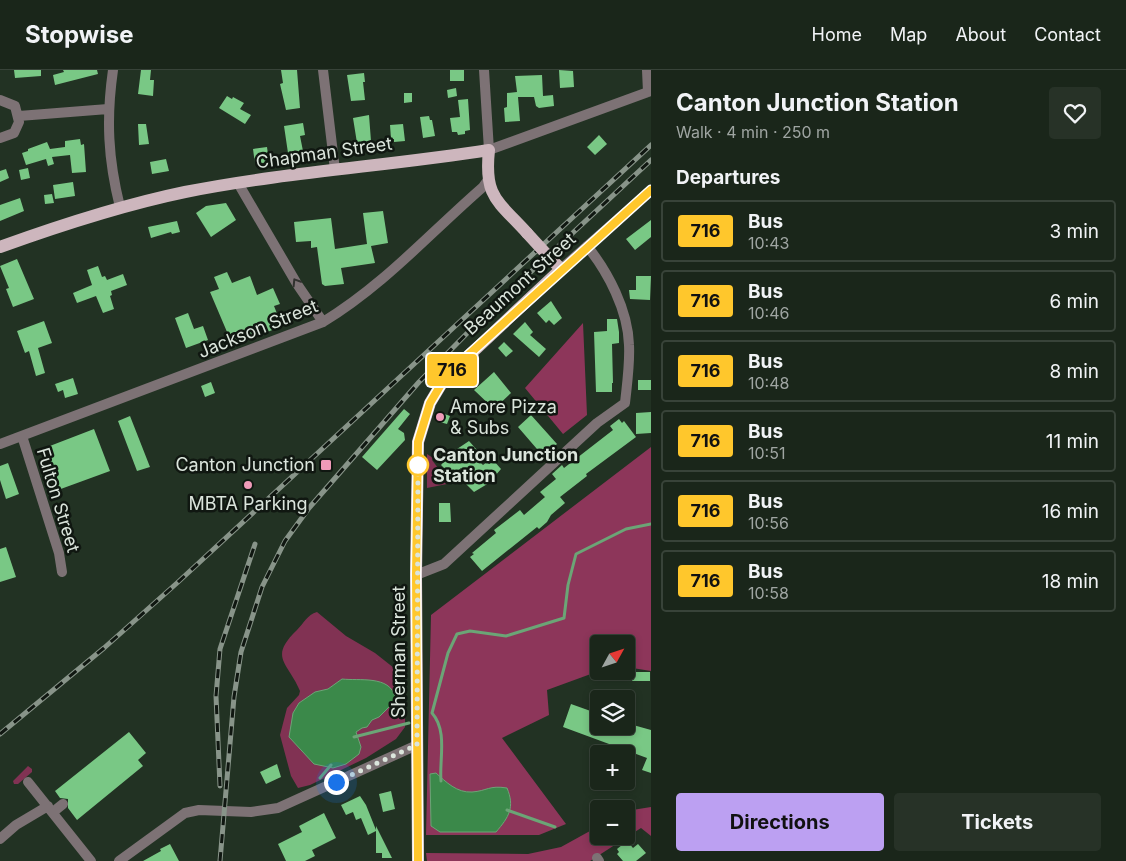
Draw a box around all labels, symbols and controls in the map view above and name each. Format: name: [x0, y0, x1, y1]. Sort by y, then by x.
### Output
text: Stopwise: [25, 20, 133, 49]
text: Home: [812, 24, 862, 45]
text: Map: [890, 24, 927, 45]
text: About: [955, 24, 1006, 45]
text: Contact: [1034, 24, 1101, 45]
button: heart: [1049, 87, 1101, 139]
text: Canton Junction Station: [676, 88, 959, 117]
text: Walk · 4 min · 250 m: [676, 122, 830, 142]
street label: Chapman Street: [254, 133, 393, 172]
text: Departures: [676, 166, 780, 189]
text: Bus: [748, 210, 783, 233]
text: 716: [691, 220, 720, 241]
text: 3 min: [1049, 220, 1099, 243]
street label: Beaumont Street: [460, 228, 580, 339]
text: 10:43: [748, 233, 789, 253]
one-way arrow: [292, 278, 302, 287]
text: Bus: [748, 280, 783, 303]
text: 716: [691, 290, 720, 311]
text: 6 min: [1049, 290, 1099, 313]
street label: Jackson Street: [195, 295, 321, 362]
text: 10:46: [748, 303, 789, 323]
text: Bus: [748, 350, 783, 373]
line badge: 716: [423, 354, 481, 386]
text: 716: [437, 359, 467, 380]
text: 716: [691, 360, 720, 381]
text: 8 min: [1049, 360, 1099, 383]
text: 10:48: [748, 373, 789, 393]
place label: Amore Pizza & Subs: [450, 396, 557, 438]
marker: Amore Pizza & Subs: [434, 411, 446, 423]
text: Bus: [748, 420, 783, 443]
text: 716: [691, 430, 720, 451]
text: 11 min: [1046, 430, 1099, 453]
text: 10:51: [748, 443, 785, 463]
place label: Canton Junction Station: [433, 444, 578, 486]
street label: Fulton Street: [33, 445, 84, 555]
place label: Canton Junction: [175, 454, 315, 475]
marker: Canton Junction Station: [407, 454, 429, 476]
marker: Canton Junction: [319, 458, 333, 472]
marker: MBTA Parking: [242, 479, 254, 491]
text: Bus: [748, 490, 783, 513]
place label: MBTA Parking: [188, 493, 308, 514]
text: 716: [691, 500, 720, 521]
text: 16 min: [1042, 500, 1099, 523]
text: 10:56: [748, 513, 789, 533]
text: Bus: [748, 560, 783, 583]
text: 716: [691, 570, 720, 591]
text: 18 min: [1042, 570, 1099, 593]
text: 10:58: [748, 583, 789, 603]
street label: Sherman Street: [388, 586, 409, 718]
north arrow: [590, 635, 635, 680]
map controls: [590, 635, 635, 845]
button: layers: [590, 690, 635, 735]
button: +: [590, 745, 635, 790]
your location: [324, 770, 349, 795]
button: Directions: [676, 793, 884, 851]
button: Tickets: [894, 793, 1101, 851]
button: −: [590, 800, 635, 845]

